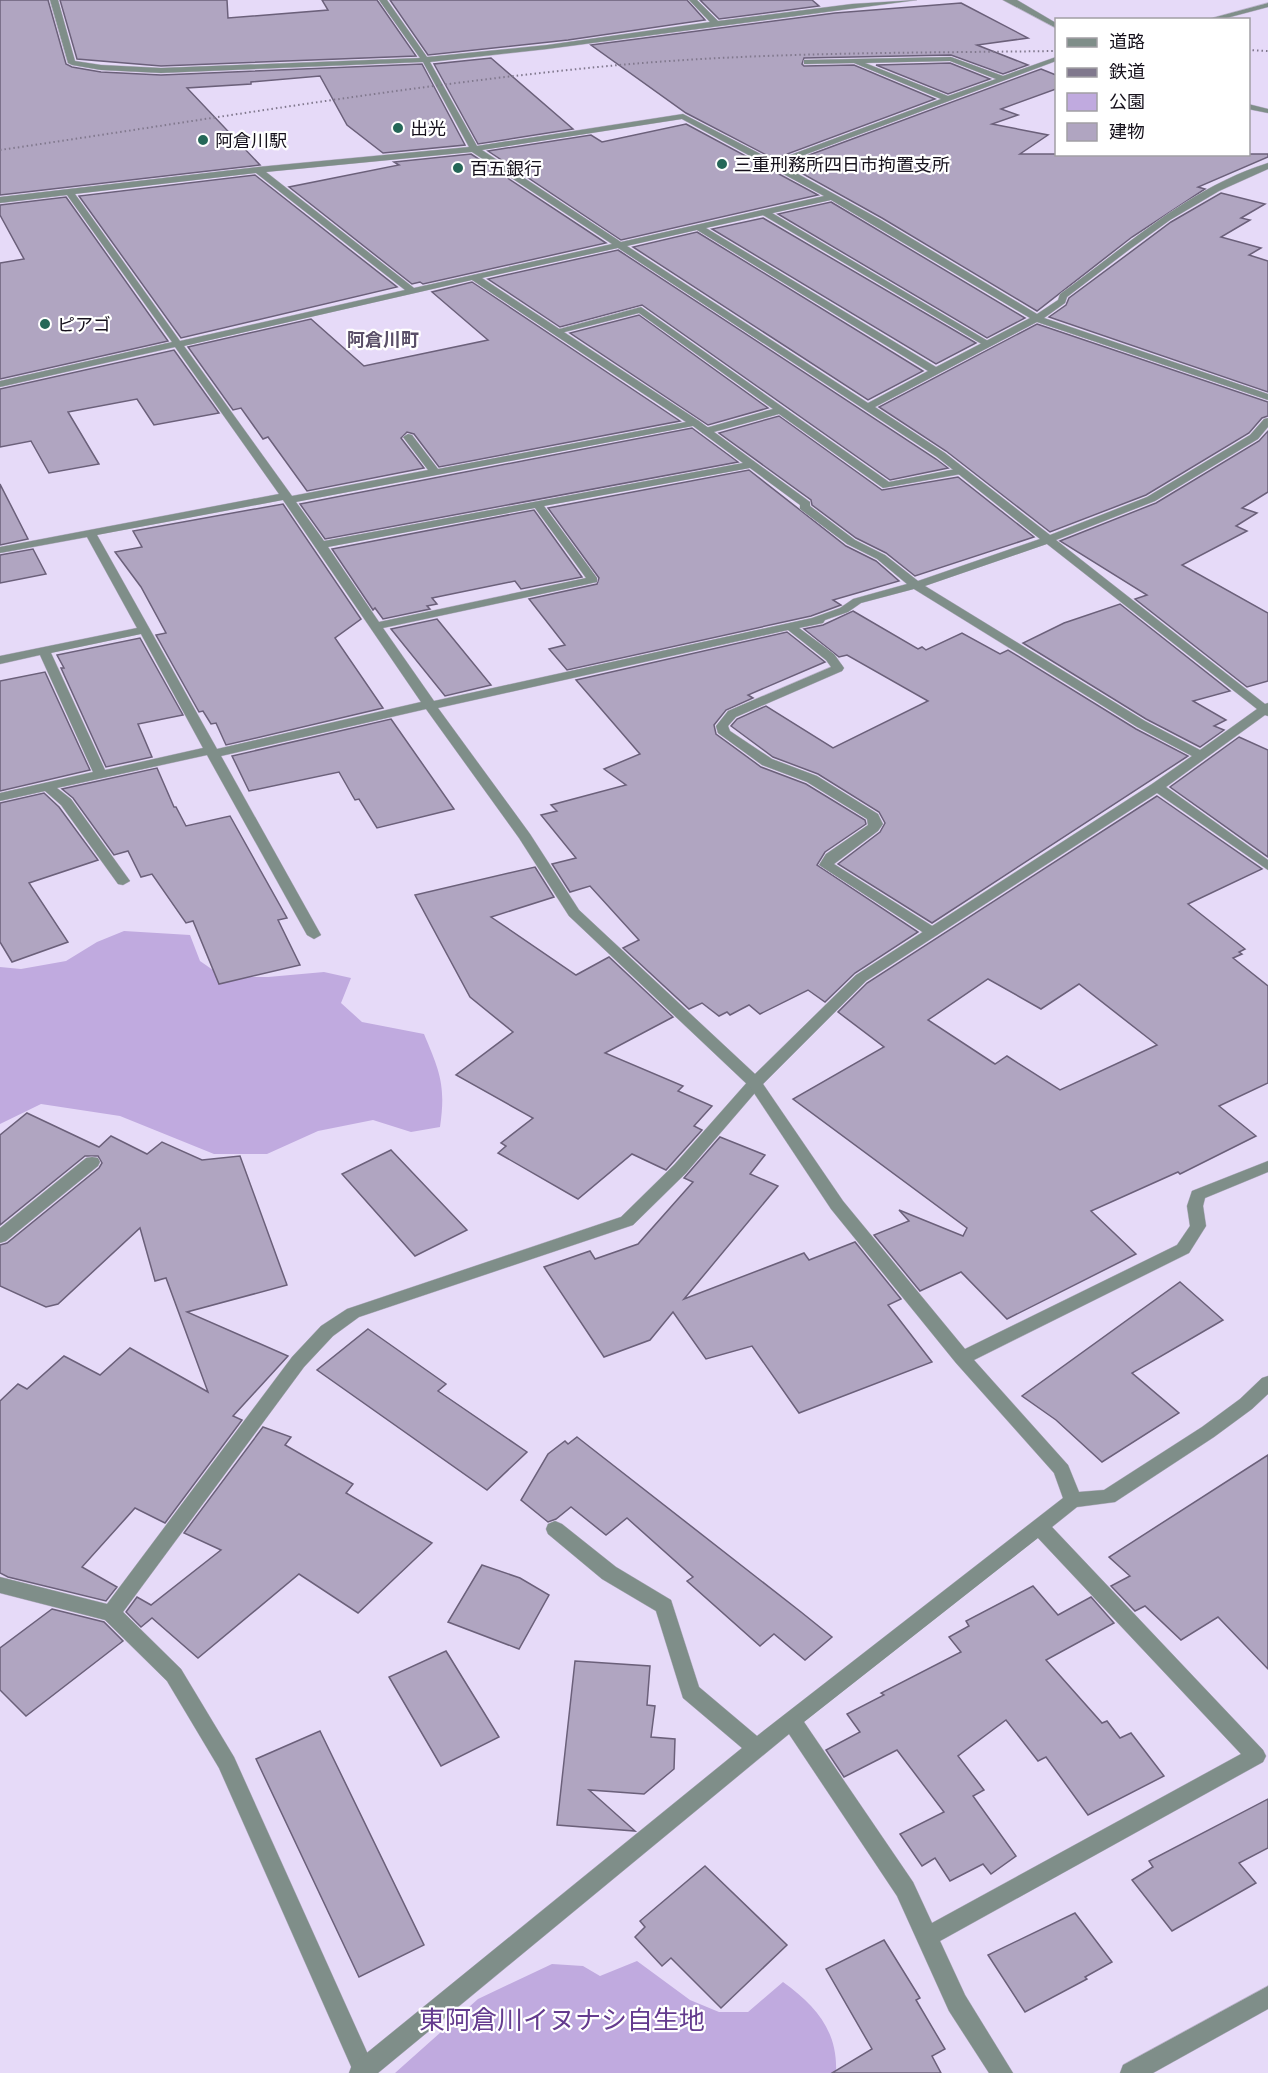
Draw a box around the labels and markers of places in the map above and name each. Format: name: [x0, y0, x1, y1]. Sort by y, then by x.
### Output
place label: 出光: [410, 117, 446, 140]
marker: 出光: [391, 121, 405, 135]
place label: 阿倉川駅: [215, 129, 287, 152]
marker: 阿倉川駅: [196, 133, 210, 147]
place label: 三重刑務所四日市拘置支所: [734, 153, 950, 176]
place label: 百五銀行: [470, 157, 542, 180]
marker: 三重刑務所四日市拘置支所: [715, 157, 729, 171]
marker: 百五銀行: [451, 161, 465, 175]
place label: ピアゴ: [57, 313, 111, 336]
marker: ピアゴ: [38, 317, 52, 331]

